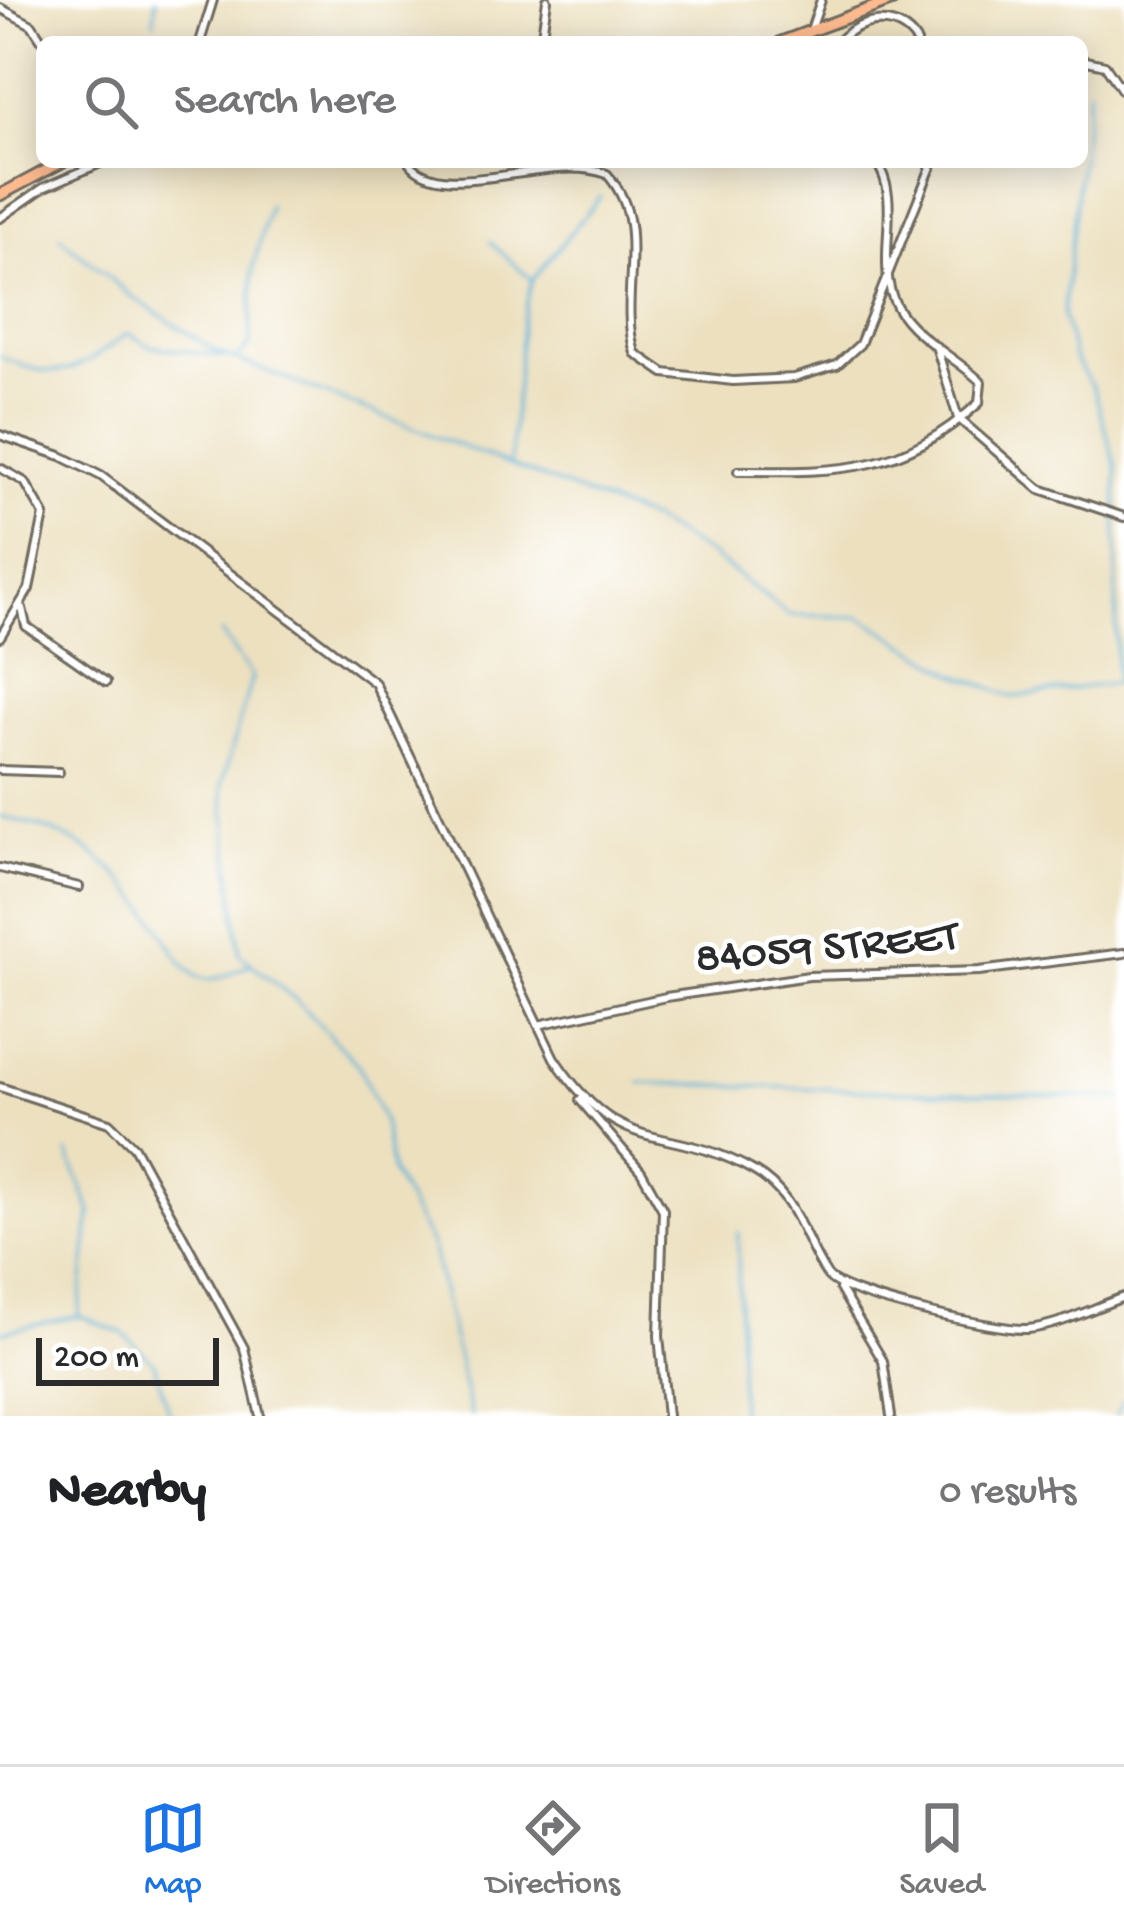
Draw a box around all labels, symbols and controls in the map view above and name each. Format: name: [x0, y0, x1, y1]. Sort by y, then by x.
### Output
search box: [36, 36, 1088, 168]
icon: search: [78, 69, 144, 135]
text: Search here: [174, 76, 396, 129]
street label: 84059 STREET: [693, 912, 962, 988]
scale bar: [36, 1332, 219, 1385]
text: 200 m: [54, 1340, 139, 1378]
text: Nearby: [48, 1464, 206, 1524]
text: 0 results: [939, 1471, 1076, 1517]
tab: Map: [140, 1795, 206, 1905]
tab: Directions: [486, 1795, 620, 1905]
tab: Saved: [900, 1795, 984, 1905]

